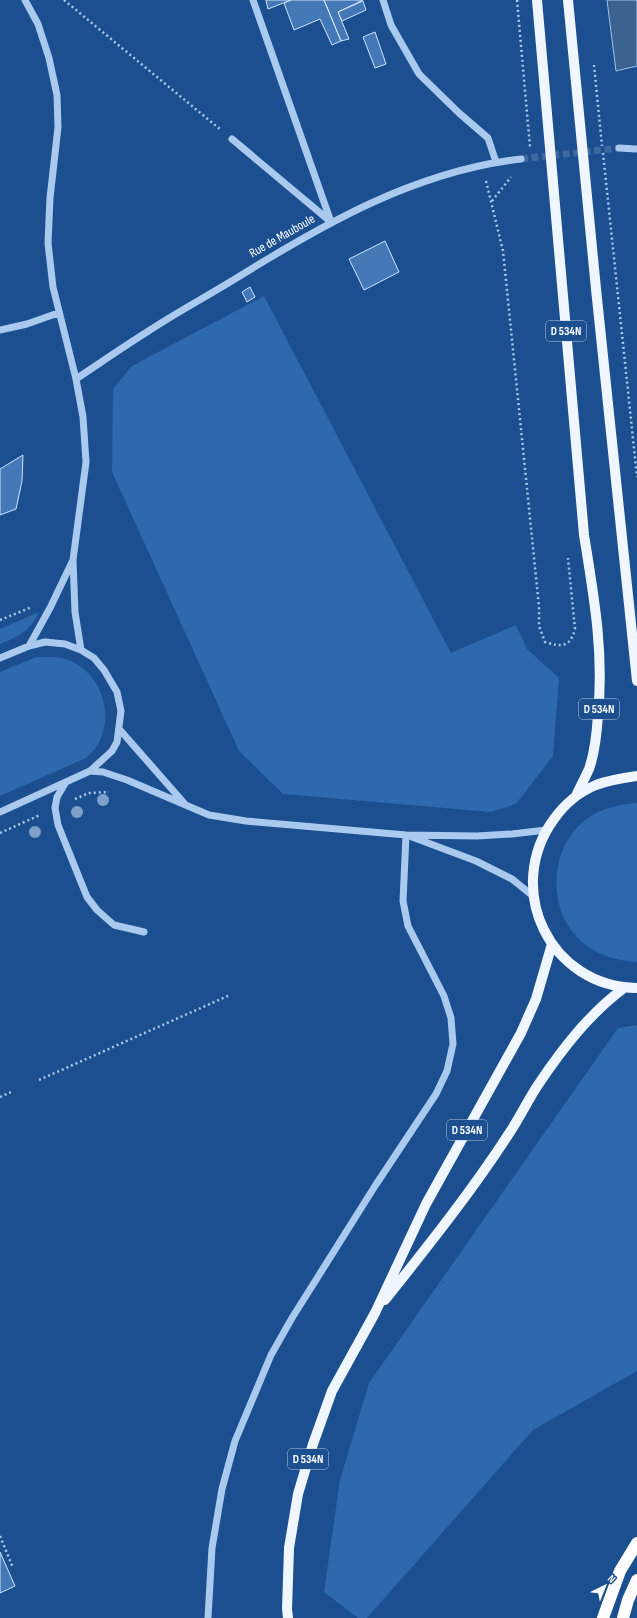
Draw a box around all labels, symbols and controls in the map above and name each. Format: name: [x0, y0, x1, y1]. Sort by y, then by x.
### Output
street label: Rue de Mauboule: [246, 211, 318, 261]
road number: D 534N: [546, 321, 586, 341]
road number: D 534N: [579, 699, 619, 719]
road number: D 534N: [447, 1120, 487, 1140]
road number: D 534N: [288, 1449, 328, 1469]
north arrow: [585, 1566, 625, 1606]
text: N: [605, 1572, 618, 1586]

